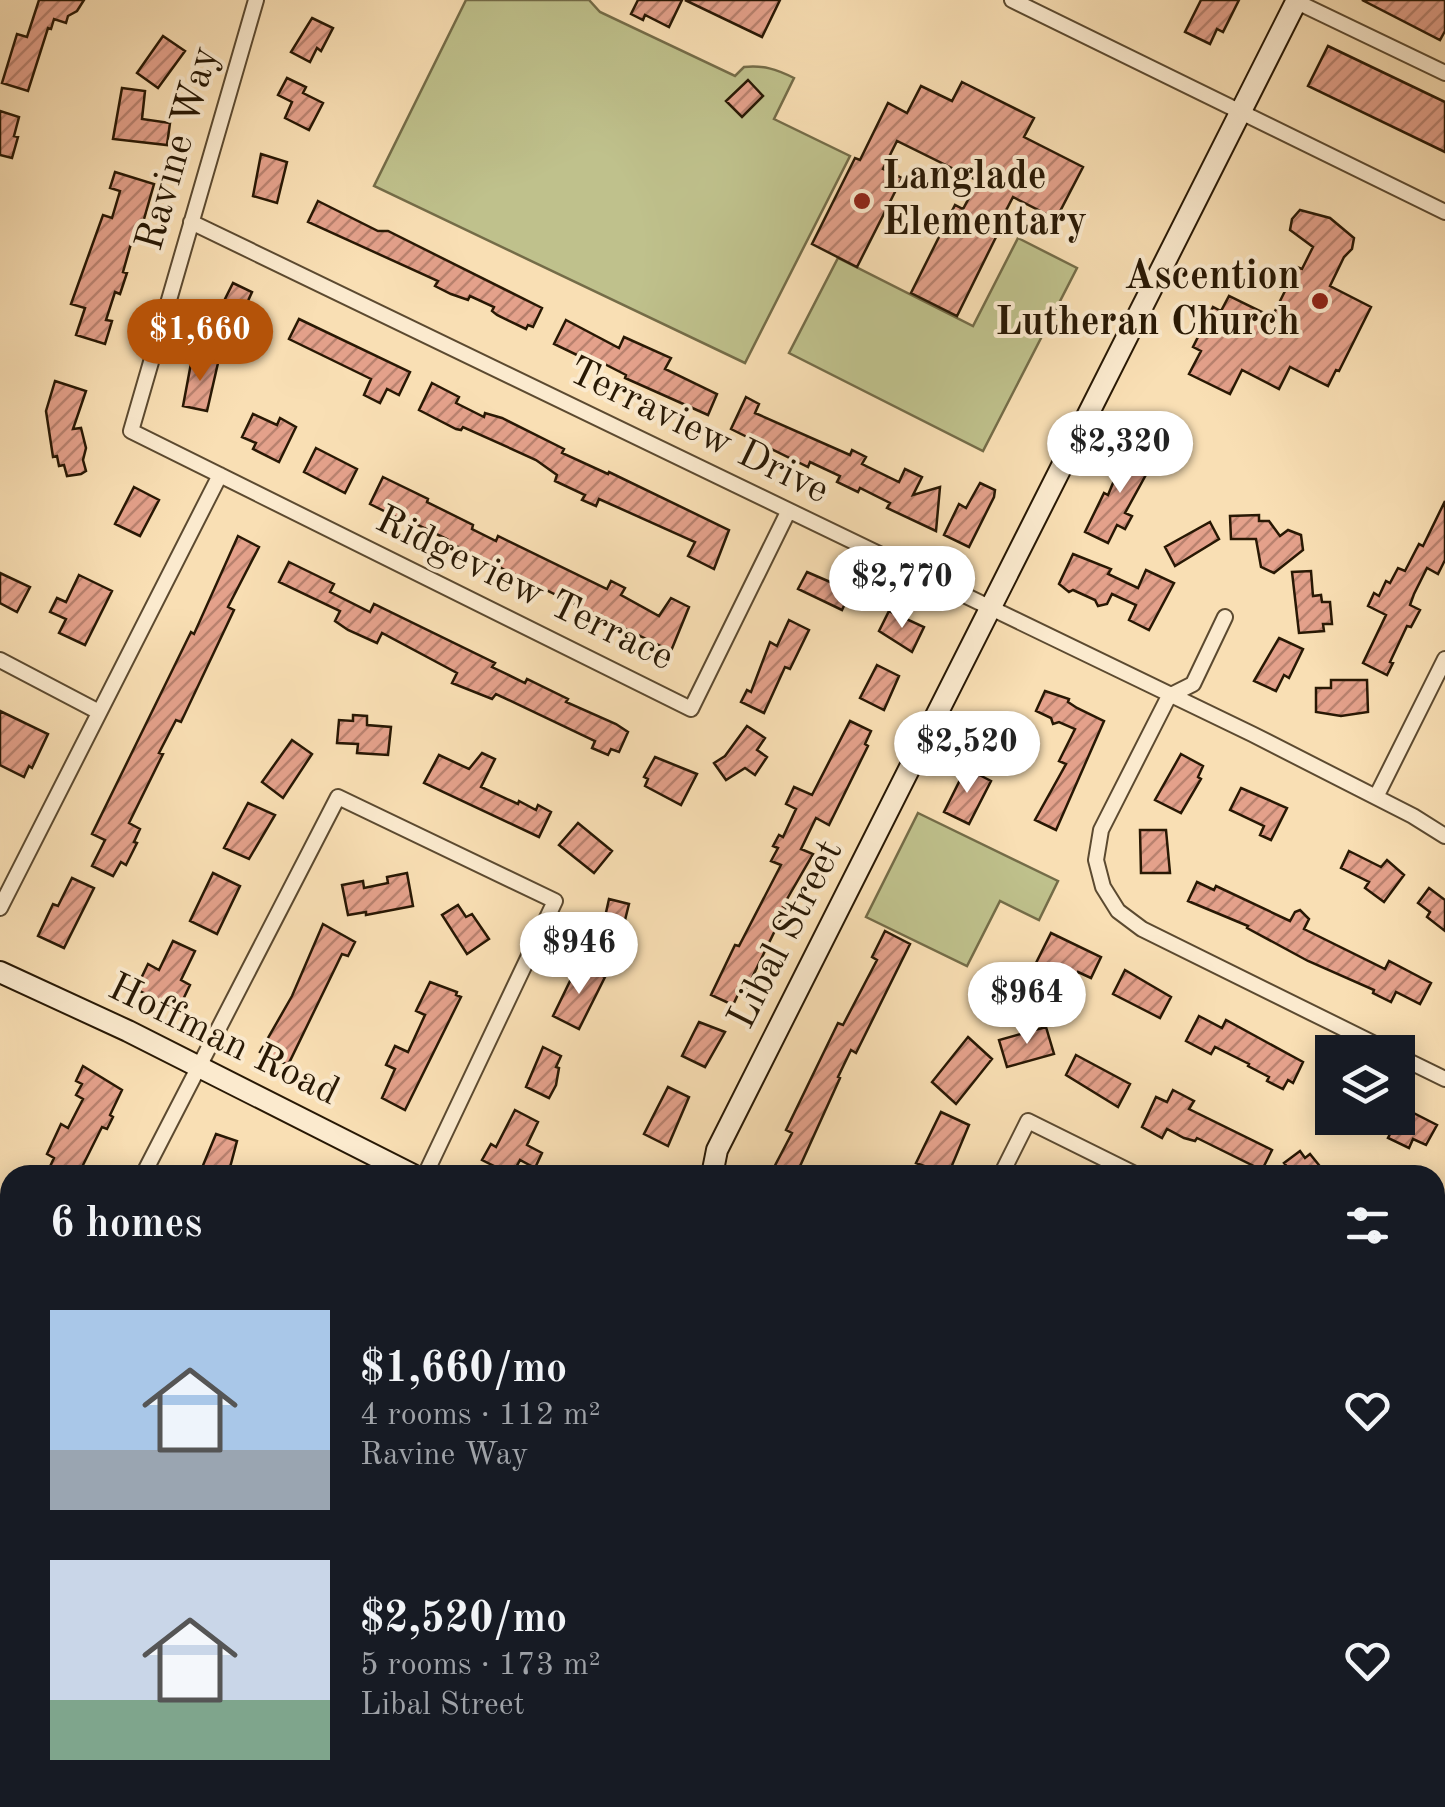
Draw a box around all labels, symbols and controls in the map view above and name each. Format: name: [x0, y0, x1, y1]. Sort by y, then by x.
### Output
street label: Ravine Way: [131, 42, 227, 256]
place label: Langlade Elementary: [882, 158, 1087, 244]
marker: Langlade Elementary: [851, 190, 873, 212]
place label: Ascention Lutheran Church: [995, 258, 1300, 344]
marker: Ascention Lutheran Church: [1309, 290, 1331, 312]
pin: $1,660: [119, 299, 281, 384]
text: $1,660: [149, 315, 251, 347]
street label: Terraview Drive: [561, 352, 835, 512]
pin: $2,320: [1039, 411, 1201, 496]
text: $2,320: [1069, 427, 1171, 459]
street label: Ridgeview Terrace: [369, 501, 679, 679]
pin: $2,770: [821, 546, 983, 631]
text: $2,770: [851, 562, 953, 594]
pin: $2,520: [886, 711, 1048, 796]
text: $2,520: [916, 727, 1018, 759]
street label: Libal Street: [722, 834, 852, 1036]
pin: $946: [520, 912, 638, 997]
text: $946: [542, 928, 616, 960]
pin: $964: [968, 962, 1086, 1047]
street label: Hoffman Road: [101, 968, 345, 1114]
text: $964: [990, 978, 1064, 1010]
map controls: [1315, 1035, 1415, 1135]
button: layers: [1315, 1035, 1415, 1135]
icon: filters: [1340, 1198, 1395, 1253]
text: 6 homes: [50, 1204, 202, 1246]
text: $1,660/mo: [360, 1349, 567, 1391]
icon: home: [130, 1350, 250, 1470]
icon: heart: [1340, 1383, 1395, 1438]
text: 4 rooms · 112 m²: [360, 1400, 601, 1432]
text: Ravine Way: [360, 1440, 528, 1472]
text: $2,520/mo: [360, 1599, 567, 1641]
icon: home: [130, 1600, 250, 1720]
icon: heart: [1340, 1633, 1395, 1688]
text: 5 rooms · 173 m²: [360, 1650, 601, 1682]
text: Libal Street: [360, 1690, 525, 1722]

